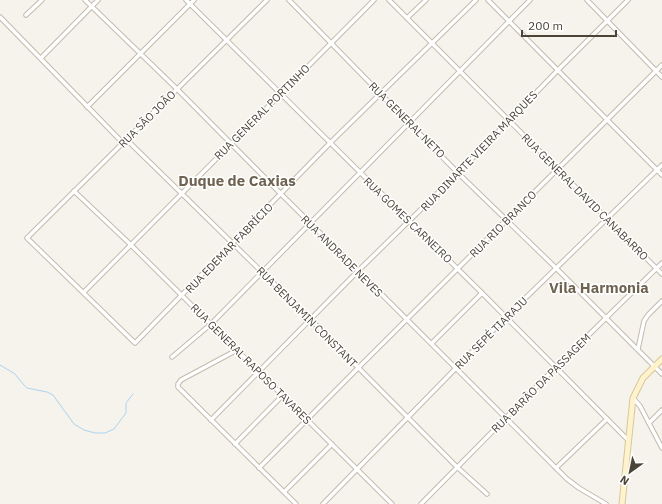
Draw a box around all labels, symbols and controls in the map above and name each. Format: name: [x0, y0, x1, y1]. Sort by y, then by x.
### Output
scale bar: [522, 12, 616, 38]
text: 200 m: [528, 18, 563, 33]
street label: RUA GENERAL PORTINHO: [211, 61, 313, 163]
street label: RUA GENERAL NETO: [366, 79, 448, 161]
street label: RUA SÃO JOÃO: [115, 87, 179, 151]
street label: RUA DINARTE VIEIRA MARQUES: [418, 88, 540, 214]
street label: RUA GENERAL DAVID CANABARRO: [519, 131, 652, 264]
district label: Duque de Caxias: [178, 171, 296, 190]
street label: RUA GOMES CARNEIRO: [361, 174, 455, 266]
street label: RUA RIO BRANCO: [467, 187, 540, 260]
street label: RUA EDEMAR FABRÍCIO: [182, 200, 276, 296]
street label: RUA ANDRADE NEVES: [298, 212, 386, 300]
street label: RUA BENJAMIN CONSTANT: [254, 264, 361, 371]
district label: Vila Harmonia: [549, 278, 649, 297]
street label: RUA SEPÉ TIARAJU: [452, 294, 530, 372]
street label: RUA GENERAL RAPOSO TAVARES: [188, 301, 314, 427]
street label: RUA BARÃO DA PASSAGEM: [488, 330, 594, 436]
north arrow: [610, 452, 650, 492]
text: N: [617, 472, 632, 488]

